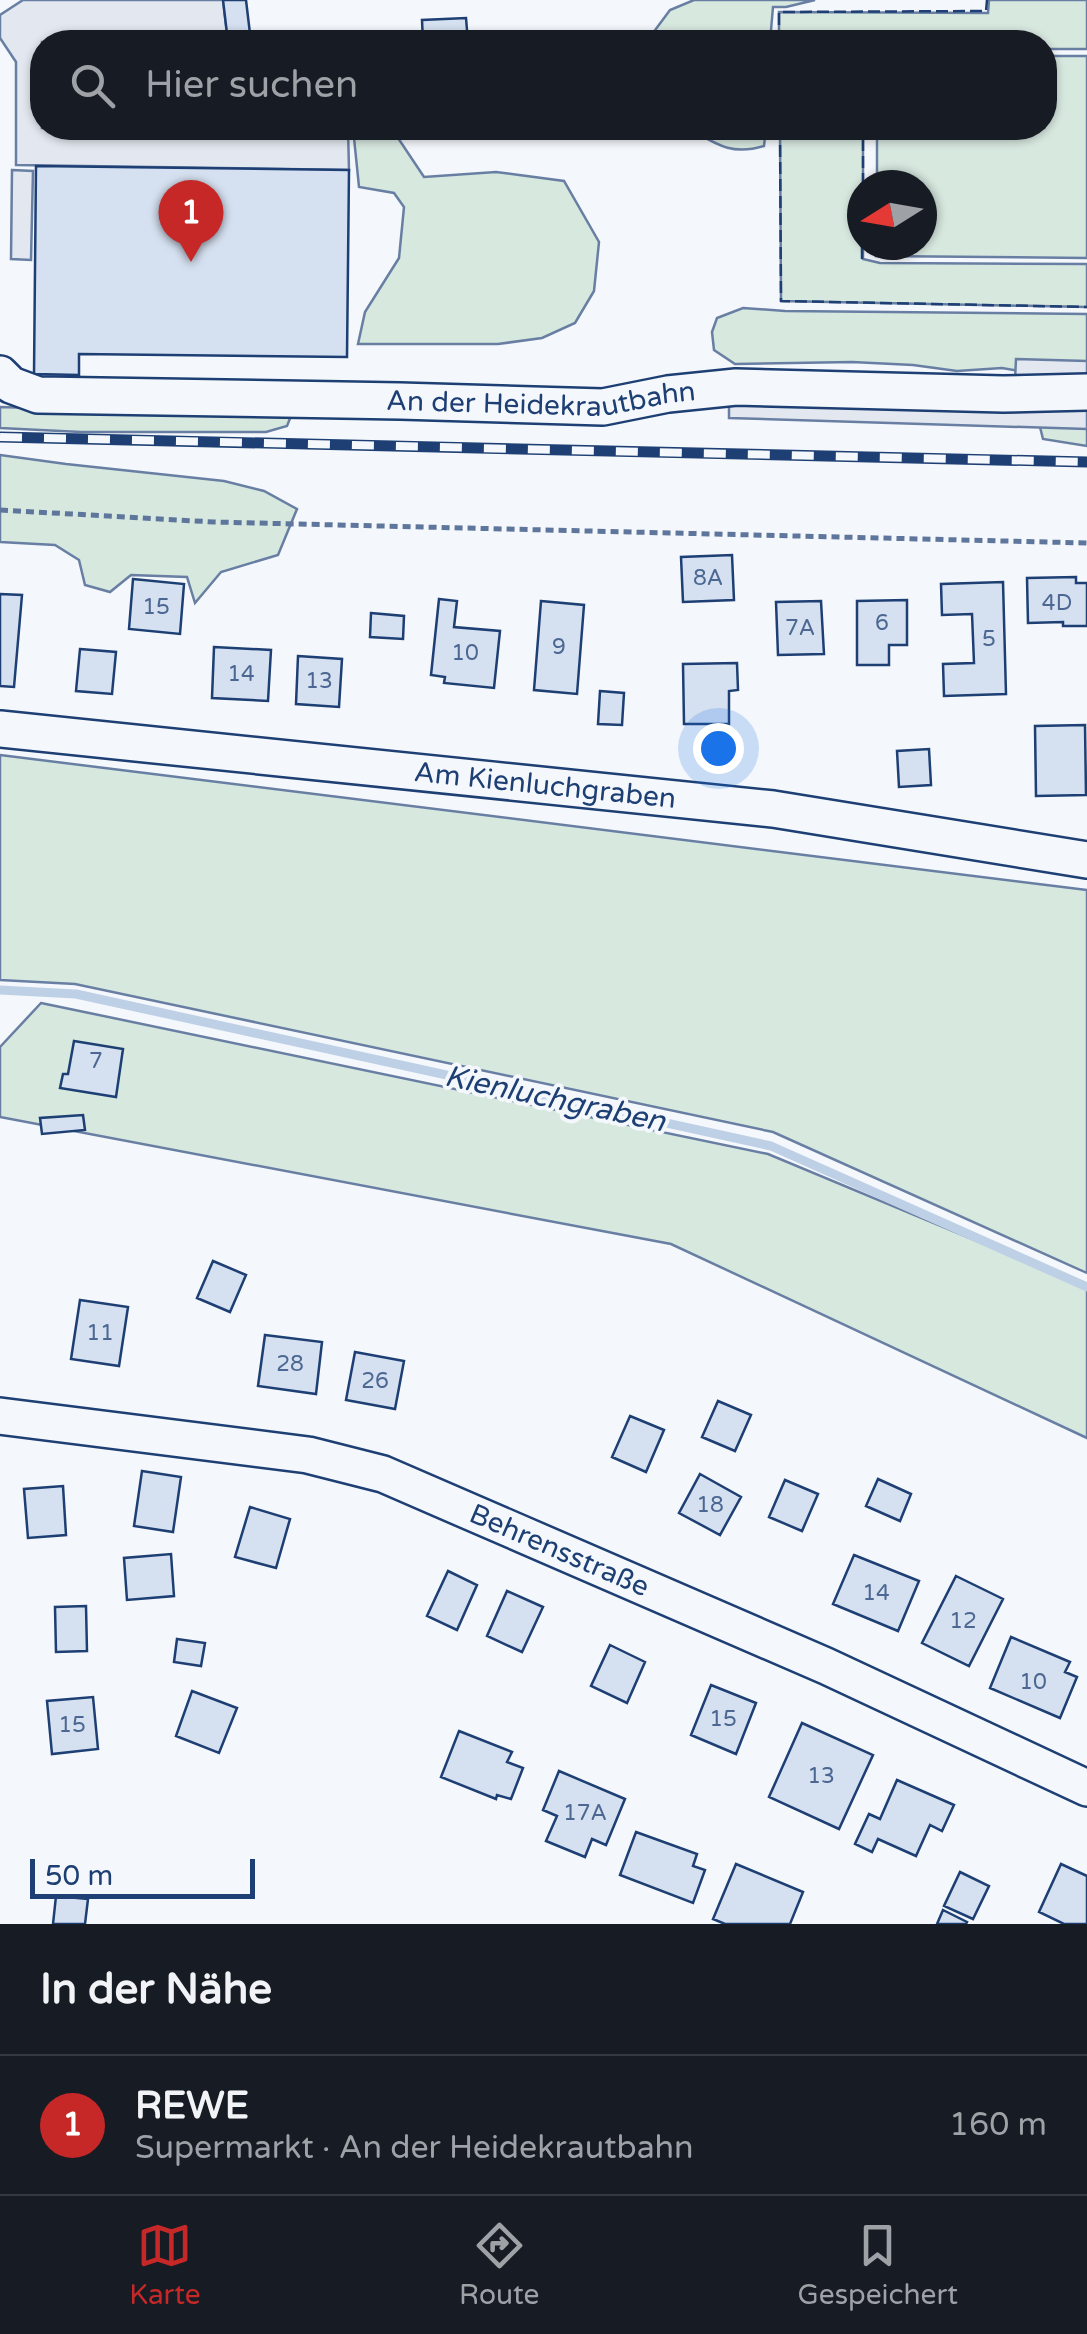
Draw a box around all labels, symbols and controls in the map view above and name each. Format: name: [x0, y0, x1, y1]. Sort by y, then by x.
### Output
search box: [30, 30, 1057, 140]
icon: search: [65, 58, 120, 113]
text: Hier suchen: [145, 62, 358, 108]
north arrow: [847, 170, 937, 260]
pin: 1: [158, 180, 224, 262]
street label: An der Heidekrautbahn: [386, 374, 697, 424]
house number: 8A: [693, 565, 723, 591]
house number: 4D: [1042, 590, 1072, 616]
house number: 15: [142, 594, 170, 620]
house number: 6: [875, 610, 889, 636]
house number: 7A: [785, 615, 815, 641]
house number: 5: [982, 626, 996, 652]
house number: 9: [552, 634, 566, 660]
house number: 10: [451, 640, 479, 666]
house number: 14: [227, 661, 255, 687]
house number: 13: [305, 668, 333, 694]
your location: [693, 723, 744, 774]
street label: Am Kienluchgraben: [412, 755, 678, 816]
house number: 7: [89, 1048, 103, 1074]
water label: Kienluchgraben: [441, 1058, 669, 1141]
house number: 11: [86, 1320, 114, 1346]
house number: 28: [276, 1351, 304, 1377]
house number: 26: [361, 1368, 389, 1394]
house number: 18: [696, 1492, 724, 1518]
street label: Behrensstraße: [464, 1497, 654, 1604]
house number: 14: [862, 1580, 890, 1606]
house number: 12: [949, 1608, 977, 1634]
house number: 10: [1019, 1669, 1047, 1695]
house number: 15: [709, 1706, 737, 1732]
house number: 15: [58, 1712, 86, 1738]
house number: 13: [807, 1763, 835, 1789]
house number: 17A: [563, 1800, 607, 1826]
scale bar: [30, 1854, 255, 1898]
text: 50 m: [45, 1859, 113, 1893]
text: In der Nähe: [40, 1964, 272, 2015]
text: REWE: [135, 2083, 249, 2129]
text: 1: [62, 2106, 83, 2144]
text: 160 m: [949, 2106, 1047, 2144]
text: Supermarkt · An der Heidekrautbahn: [135, 2129, 694, 2167]
tab: Karte: [129, 2218, 201, 2312]
tab: Route: [459, 2218, 539, 2312]
tab: Gespeichert: [798, 2218, 958, 2312]

